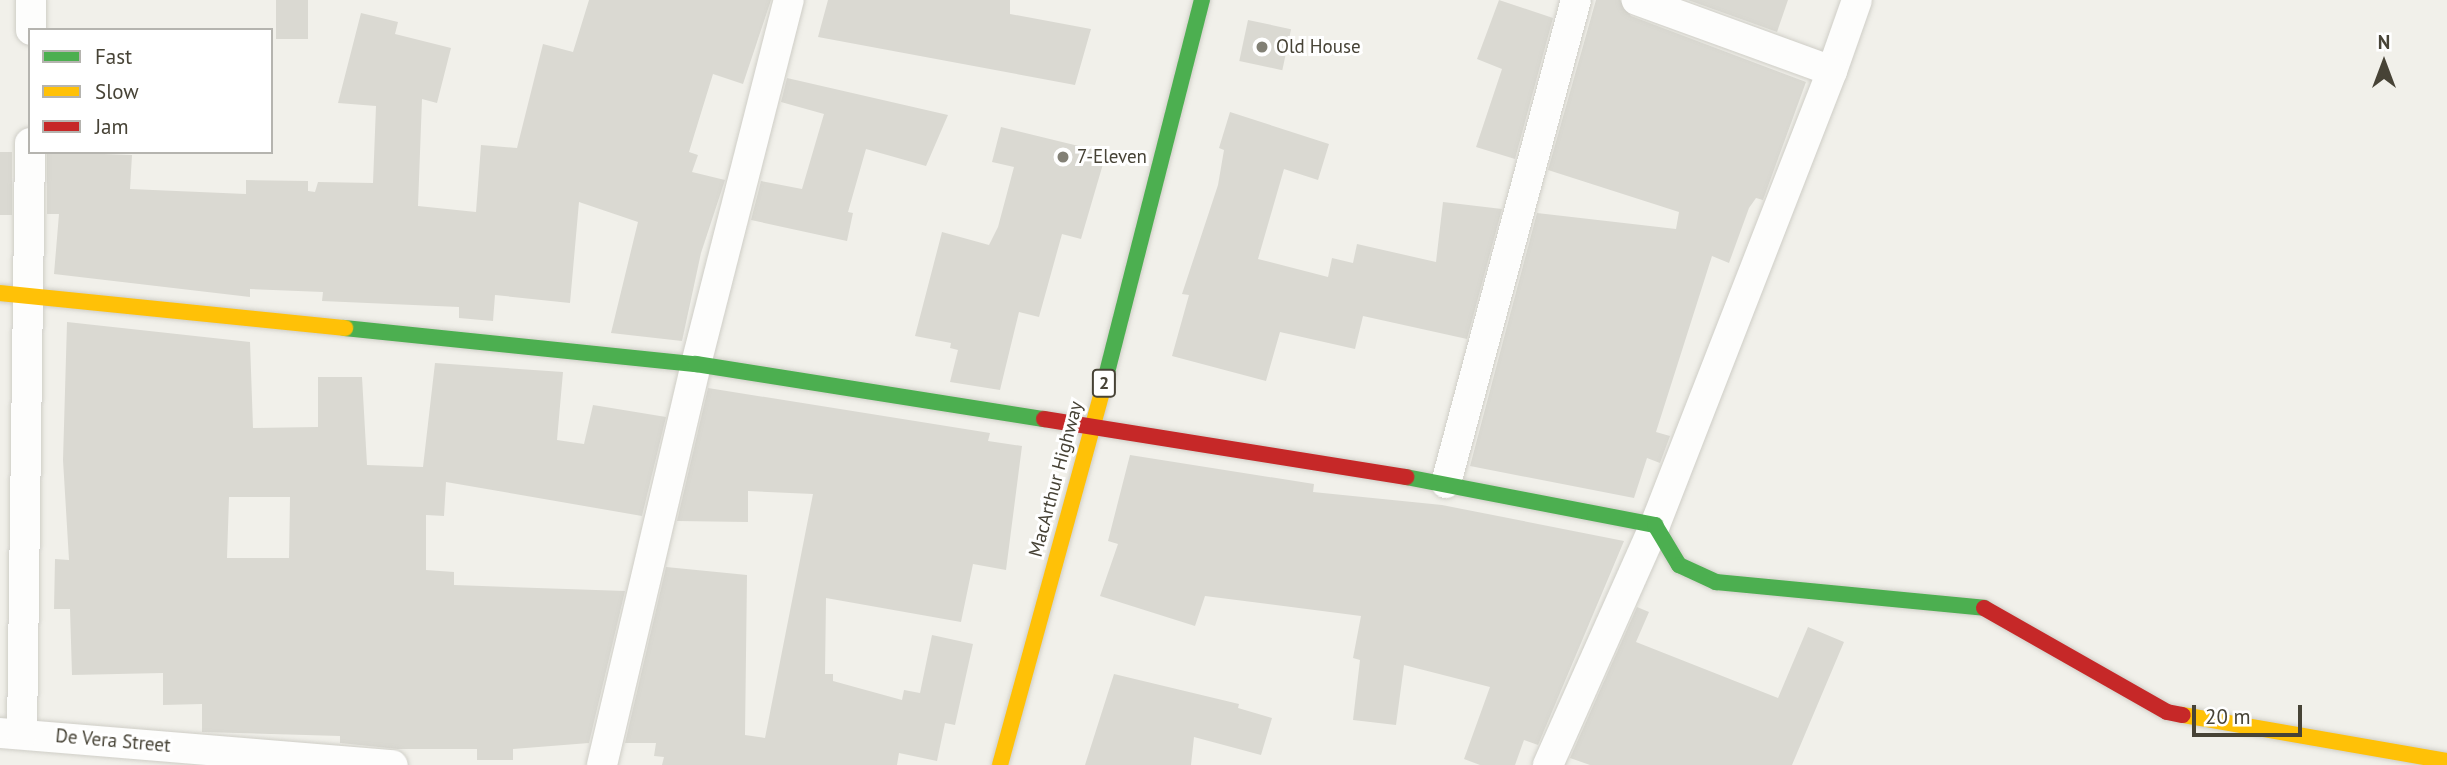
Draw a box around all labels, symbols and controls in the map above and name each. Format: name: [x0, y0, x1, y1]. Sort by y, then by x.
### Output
legend: [28, 28, 273, 154]
north arrow: [2349, 28, 2419, 98]
text: N: [2378, 30, 2390, 54]
place label: Old House: [1276, 36, 1361, 58]
marker: Old House: [1254, 39, 1270, 55]
text: Fast: [95, 43, 132, 70]
text: Slow: [95, 78, 139, 105]
text: Jam: [95, 113, 129, 140]
place label: 7-Eleven: [1077, 146, 1147, 168]
marker: 7-Eleven: [1055, 149, 1071, 165]
road number: 2: [1092, 368, 1116, 398]
street label: MacArthur Highway: [1024, 399, 1088, 559]
scale bar: [2195, 692, 2305, 736]
text: 20 m: [2205, 703, 2251, 730]
street label: De Vera Street: [54, 725, 172, 757]

